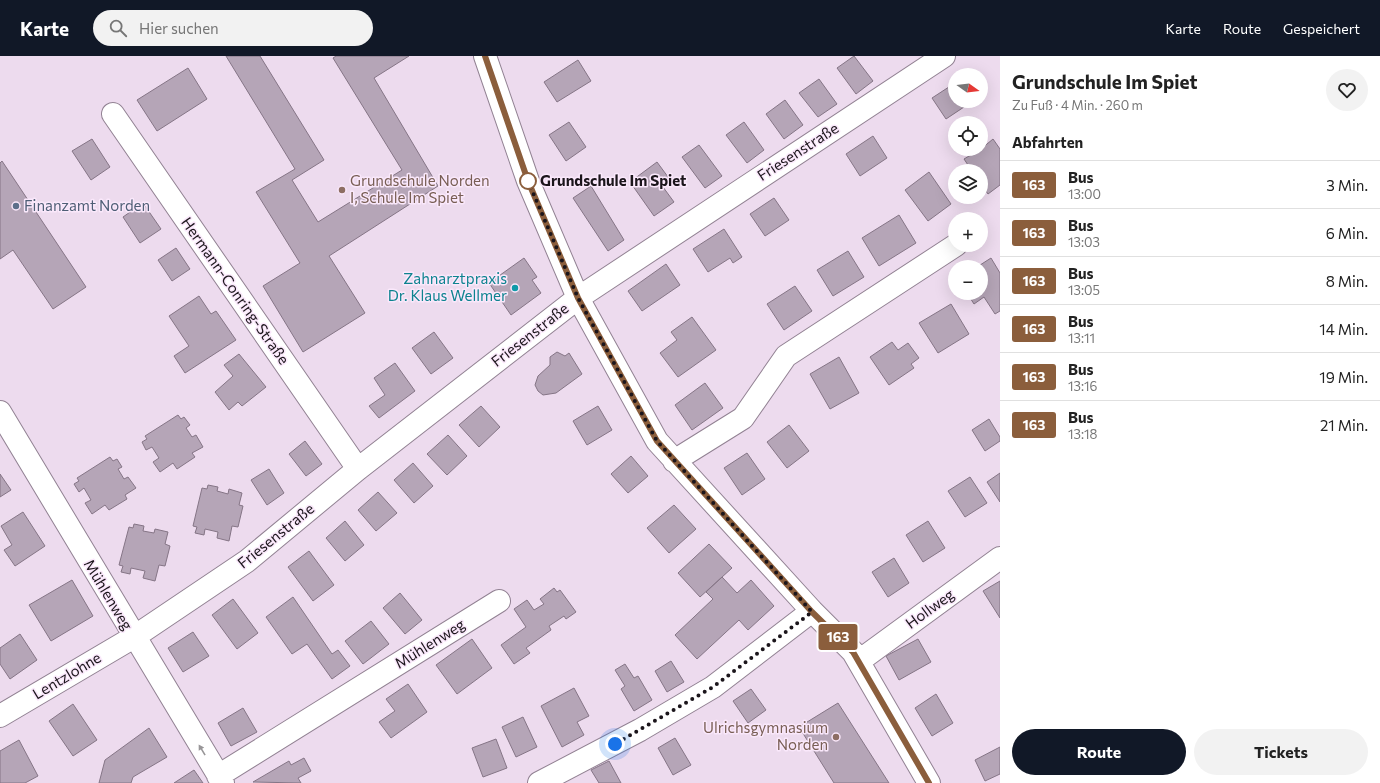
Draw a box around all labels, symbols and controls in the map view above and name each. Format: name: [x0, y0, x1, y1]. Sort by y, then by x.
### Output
search box: [93, 10, 373, 46]
text: Karte: [20, 17, 69, 40]
icon: search: [107, 17, 129, 39]
text: Hier suchen: [139, 19, 219, 37]
text: Karte: [1166, 20, 1201, 37]
text: Route: [1223, 20, 1261, 37]
text: Gespeichert: [1283, 20, 1360, 37]
north arrow: [948, 68, 988, 108]
map controls: [948, 68, 988, 300]
button: heart: [1326, 69, 1368, 111]
text: Grundschule Im Spiet: [1012, 70, 1197, 93]
text: Zu Fuß · 4 Min. · 260 m: [1012, 97, 1143, 113]
button: locate: [948, 116, 988, 156]
street label: Friesenstraße: [754, 118, 841, 184]
text: Abfahrten: [1012, 133, 1083, 151]
button: layers: [948, 164, 988, 204]
text: Bus: [1068, 168, 1093, 186]
place label: Grundschule Norden I, Schule Im Spiet: [350, 171, 490, 206]
place label: Grundschule Im Spiet: [540, 171, 686, 189]
marker: Grundschule Im Spiet: [519, 172, 537, 190]
text: 163: [1022, 176, 1046, 193]
text: 3 Min.: [1326, 176, 1368, 194]
marker: Grundschule Norden I, Schule Im Spiet: [337, 185, 347, 195]
text: 13:00: [1068, 186, 1101, 202]
place label: Finanzamt Norden: [24, 196, 150, 214]
marker: Finanzamt Norden: [11, 201, 21, 211]
button: +: [948, 212, 988, 252]
street label: Hermann-Conring-Straße: [178, 213, 294, 368]
text: Bus: [1068, 216, 1093, 234]
text: 163: [1022, 224, 1046, 241]
text: 6 Min.: [1326, 224, 1368, 242]
text: 13:03: [1068, 234, 1100, 250]
button: −: [948, 260, 988, 300]
text: Bus: [1068, 264, 1093, 282]
place label: Zahnarztpraxis Dr. Klaus Wellmer: [388, 269, 507, 304]
text: 163: [1022, 272, 1046, 289]
text: 8 Min.: [1326, 272, 1368, 290]
text: 13:05: [1068, 282, 1100, 298]
marker: Zahnarztpraxis Dr. Klaus Wellmer: [510, 283, 520, 293]
street label: Friesenstraße: [487, 298, 572, 370]
text: Bus: [1068, 312, 1093, 330]
text: 163: [1022, 320, 1046, 337]
text: 14 Min.: [1319, 320, 1368, 338]
text: 13:11: [1068, 330, 1095, 346]
text: Bus: [1068, 360, 1093, 378]
text: 163: [1022, 368, 1046, 385]
text: 19 Min.: [1319, 368, 1368, 386]
text: 13:16: [1068, 378, 1098, 394]
text: Bus: [1068, 408, 1093, 426]
text: 163: [1022, 416, 1046, 433]
text: 21 Min.: [1320, 416, 1368, 434]
text: 13:18: [1068, 426, 1098, 442]
street label: Friesenstraße: [234, 499, 317, 572]
street label: Mühlenweg: [81, 556, 137, 633]
street label: Hollweg: [902, 585, 957, 632]
street label: Mühlenweg: [391, 615, 468, 672]
line badge: 163: [815, 624, 861, 650]
text: 163: [826, 628, 850, 645]
street label: Lentzlohne: [29, 648, 104, 703]
place label: Ulrichsgymnasium Norden: [703, 718, 828, 753]
button: Route: [1012, 729, 1186, 775]
button: Tickets: [1194, 729, 1368, 775]
marker: Ulrichsgymnasium Norden: [831, 732, 841, 742]
your location: [605, 734, 625, 754]
one-way arrow: [199, 744, 206, 756]

